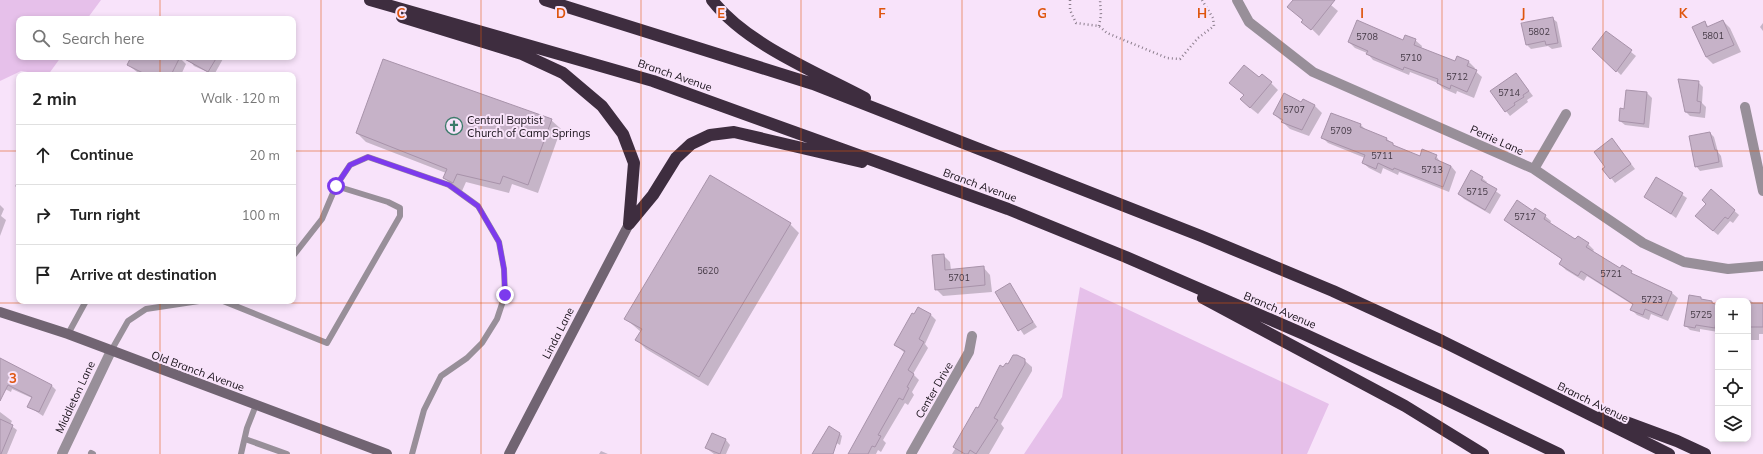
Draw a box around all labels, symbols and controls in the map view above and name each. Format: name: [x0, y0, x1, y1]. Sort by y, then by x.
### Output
text: C: [397, 5, 406, 21]
text: D: [556, 5, 566, 21]
text: E: [717, 5, 725, 21]
text: F: [878, 5, 886, 21]
text: G: [1037, 5, 1047, 21]
text: H: [1197, 5, 1207, 21]
text: I: [1360, 5, 1364, 21]
text: J: [1521, 5, 1525, 21]
text: K: [1679, 5, 1689, 21]
search box: [16, 16, 296, 60]
house number: 5802: [1528, 26, 1550, 37]
icon: search: [30, 27, 52, 49]
text: Search here: [62, 29, 144, 48]
house number: 5801: [1702, 30, 1724, 41]
house number: 5708: [1356, 31, 1378, 42]
house number: 5710: [1400, 52, 1422, 63]
street label: Branch Avenue: [636, 56, 714, 94]
house number: 5712: [1446, 71, 1468, 82]
house number: 5714: [1498, 87, 1520, 98]
text: 2 min: [32, 88, 77, 109]
text: Walk · 120 m: [201, 90, 280, 106]
house number: 5707: [1283, 104, 1305, 115]
place label: Central Baptist Church of Camp Springs: [467, 113, 591, 140]
church icon: Central Baptist Church of Camp Springs: [444, 116, 464, 136]
street label: Perrie Lane: [1468, 122, 1526, 158]
house number: 5709: [1330, 125, 1352, 136]
icon: ahead: [32, 144, 54, 166]
text: Continue: [70, 145, 133, 164]
text: 20 m: [250, 147, 280, 163]
house number: 5711: [1371, 150, 1393, 161]
house number: 5713: [1421, 164, 1443, 175]
street label: Branch Avenue: [941, 165, 1019, 205]
route start: [327, 177, 345, 195]
house number: 5715: [1466, 186, 1488, 197]
icon: right: [32, 204, 54, 226]
text: Turn right: [70, 205, 140, 224]
text: 100 m: [242, 207, 280, 223]
house number: 5717: [1514, 211, 1536, 222]
icon: arrive: [32, 264, 54, 286]
text: Arrive at destination: [70, 265, 217, 284]
house number: 5620: [697, 265, 719, 276]
house number: 5721: [1600, 268, 1622, 279]
house number: 5701: [948, 272, 970, 283]
route end: [496, 286, 514, 304]
street label: Branch Avenue: [1242, 288, 1318, 332]
house number: 5723: [1641, 294, 1663, 305]
map controls: [1715, 298, 1751, 442]
button: +: [1715, 298, 1751, 334]
street label: Linda Lane: [539, 305, 577, 361]
house number: 5725: [1690, 309, 1712, 320]
button: −: [1715, 334, 1751, 370]
street label: Old Branch Avenue: [150, 348, 247, 394]
street label: Middleton Lane: [52, 359, 98, 435]
street label: Center Drive: [912, 359, 956, 421]
text: 3: [9, 370, 17, 386]
button: locate: [1715, 370, 1751, 406]
street label: Branch Avenue: [1555, 379, 1631, 425]
button: layers: [1715, 406, 1751, 442]

